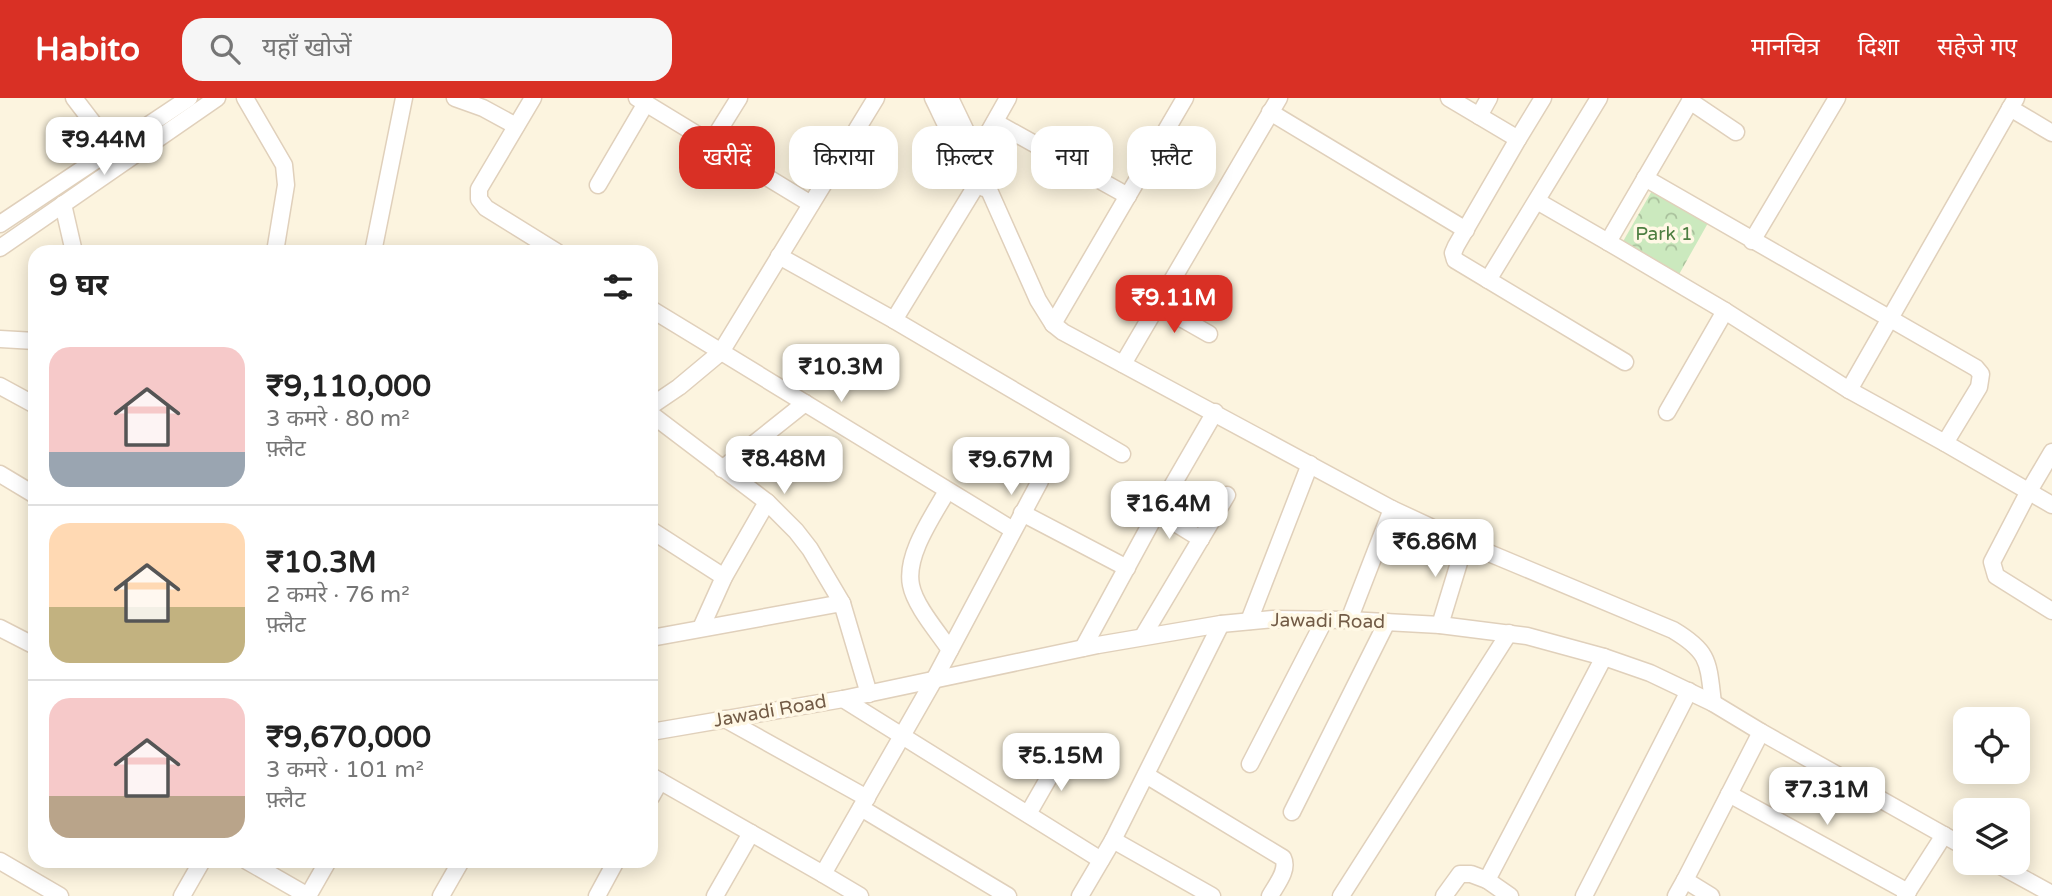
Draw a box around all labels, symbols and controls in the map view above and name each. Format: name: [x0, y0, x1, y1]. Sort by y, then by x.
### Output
search box: [182, 18, 672, 81]
text: Habito: [35, 30, 140, 69]
icon: search: [206, 30, 244, 68]
text: यहाँ खोजें: [262, 32, 352, 63]
text: मानचित्र: [1751, 33, 1820, 62]
text: दिशा: [1858, 33, 1899, 62]
text: सहेजे गए: [1937, 33, 2017, 62]
pin: ₹9.44M: [47, 118, 161, 177]
text: ₹9.44M: [62, 126, 146, 154]
chip: खरीदें: [679, 126, 775, 189]
chip: किराया: [789, 126, 898, 189]
chip: फ़िल्टर: [912, 126, 1017, 189]
chip: नया: [1031, 126, 1113, 189]
chip: फ़्लैट: [1127, 126, 1216, 189]
park label: Park 1: [1635, 223, 1693, 245]
text: 9 घर: [49, 267, 108, 304]
icon: filters: [599, 268, 637, 306]
pin: ₹9.11M: [1117, 275, 1231, 335]
text: ₹9.11M: [1132, 284, 1217, 312]
pin: ₹10.3M: [784, 344, 898, 404]
text: ₹10.3M: [799, 353, 884, 381]
text: ₹9,110,000: [266, 368, 431, 405]
icon: home: [105, 375, 189, 459]
text: 3 कमरे · 80 m²: [266, 405, 410, 433]
text: फ़्लैट: [266, 435, 306, 463]
pin: ₹8.48M: [727, 436, 841, 496]
pin: ₹9.67M: [954, 438, 1068, 497]
text: ₹8.48M: [742, 445, 826, 473]
text: ₹9.67M: [969, 446, 1054, 474]
pin: ₹16.4M: [1112, 482, 1226, 541]
text: ₹16.4M: [1127, 490, 1211, 518]
pin: ₹6.86M: [1378, 519, 1492, 579]
text: ₹6.86M: [1393, 528, 1477, 556]
text: ₹10.3M: [266, 544, 377, 581]
icon: home: [105, 551, 189, 635]
text: 2 कमरे · 76 m²: [266, 581, 410, 609]
street label: Jawadi Road: [1271, 609, 1385, 633]
text: फ़्लैट: [266, 611, 306, 639]
street label: Jawadi Road: [712, 690, 828, 732]
map controls: [1953, 707, 2030, 875]
button: locate: [1953, 707, 2030, 784]
text: ₹9,670,000: [266, 719, 431, 756]
icon: home: [105, 726, 189, 810]
pin: ₹5.15M: [1004, 734, 1118, 793]
text: ₹5.15M: [1019, 742, 1103, 770]
text: 3 कमरे · 101 m²: [266, 756, 424, 784]
pin: ₹7.31M: [1770, 768, 1884, 827]
text: ₹7.31M: [1785, 776, 1869, 804]
text: फ़्लैट: [266, 786, 306, 814]
button: layers: [1953, 798, 2030, 875]

